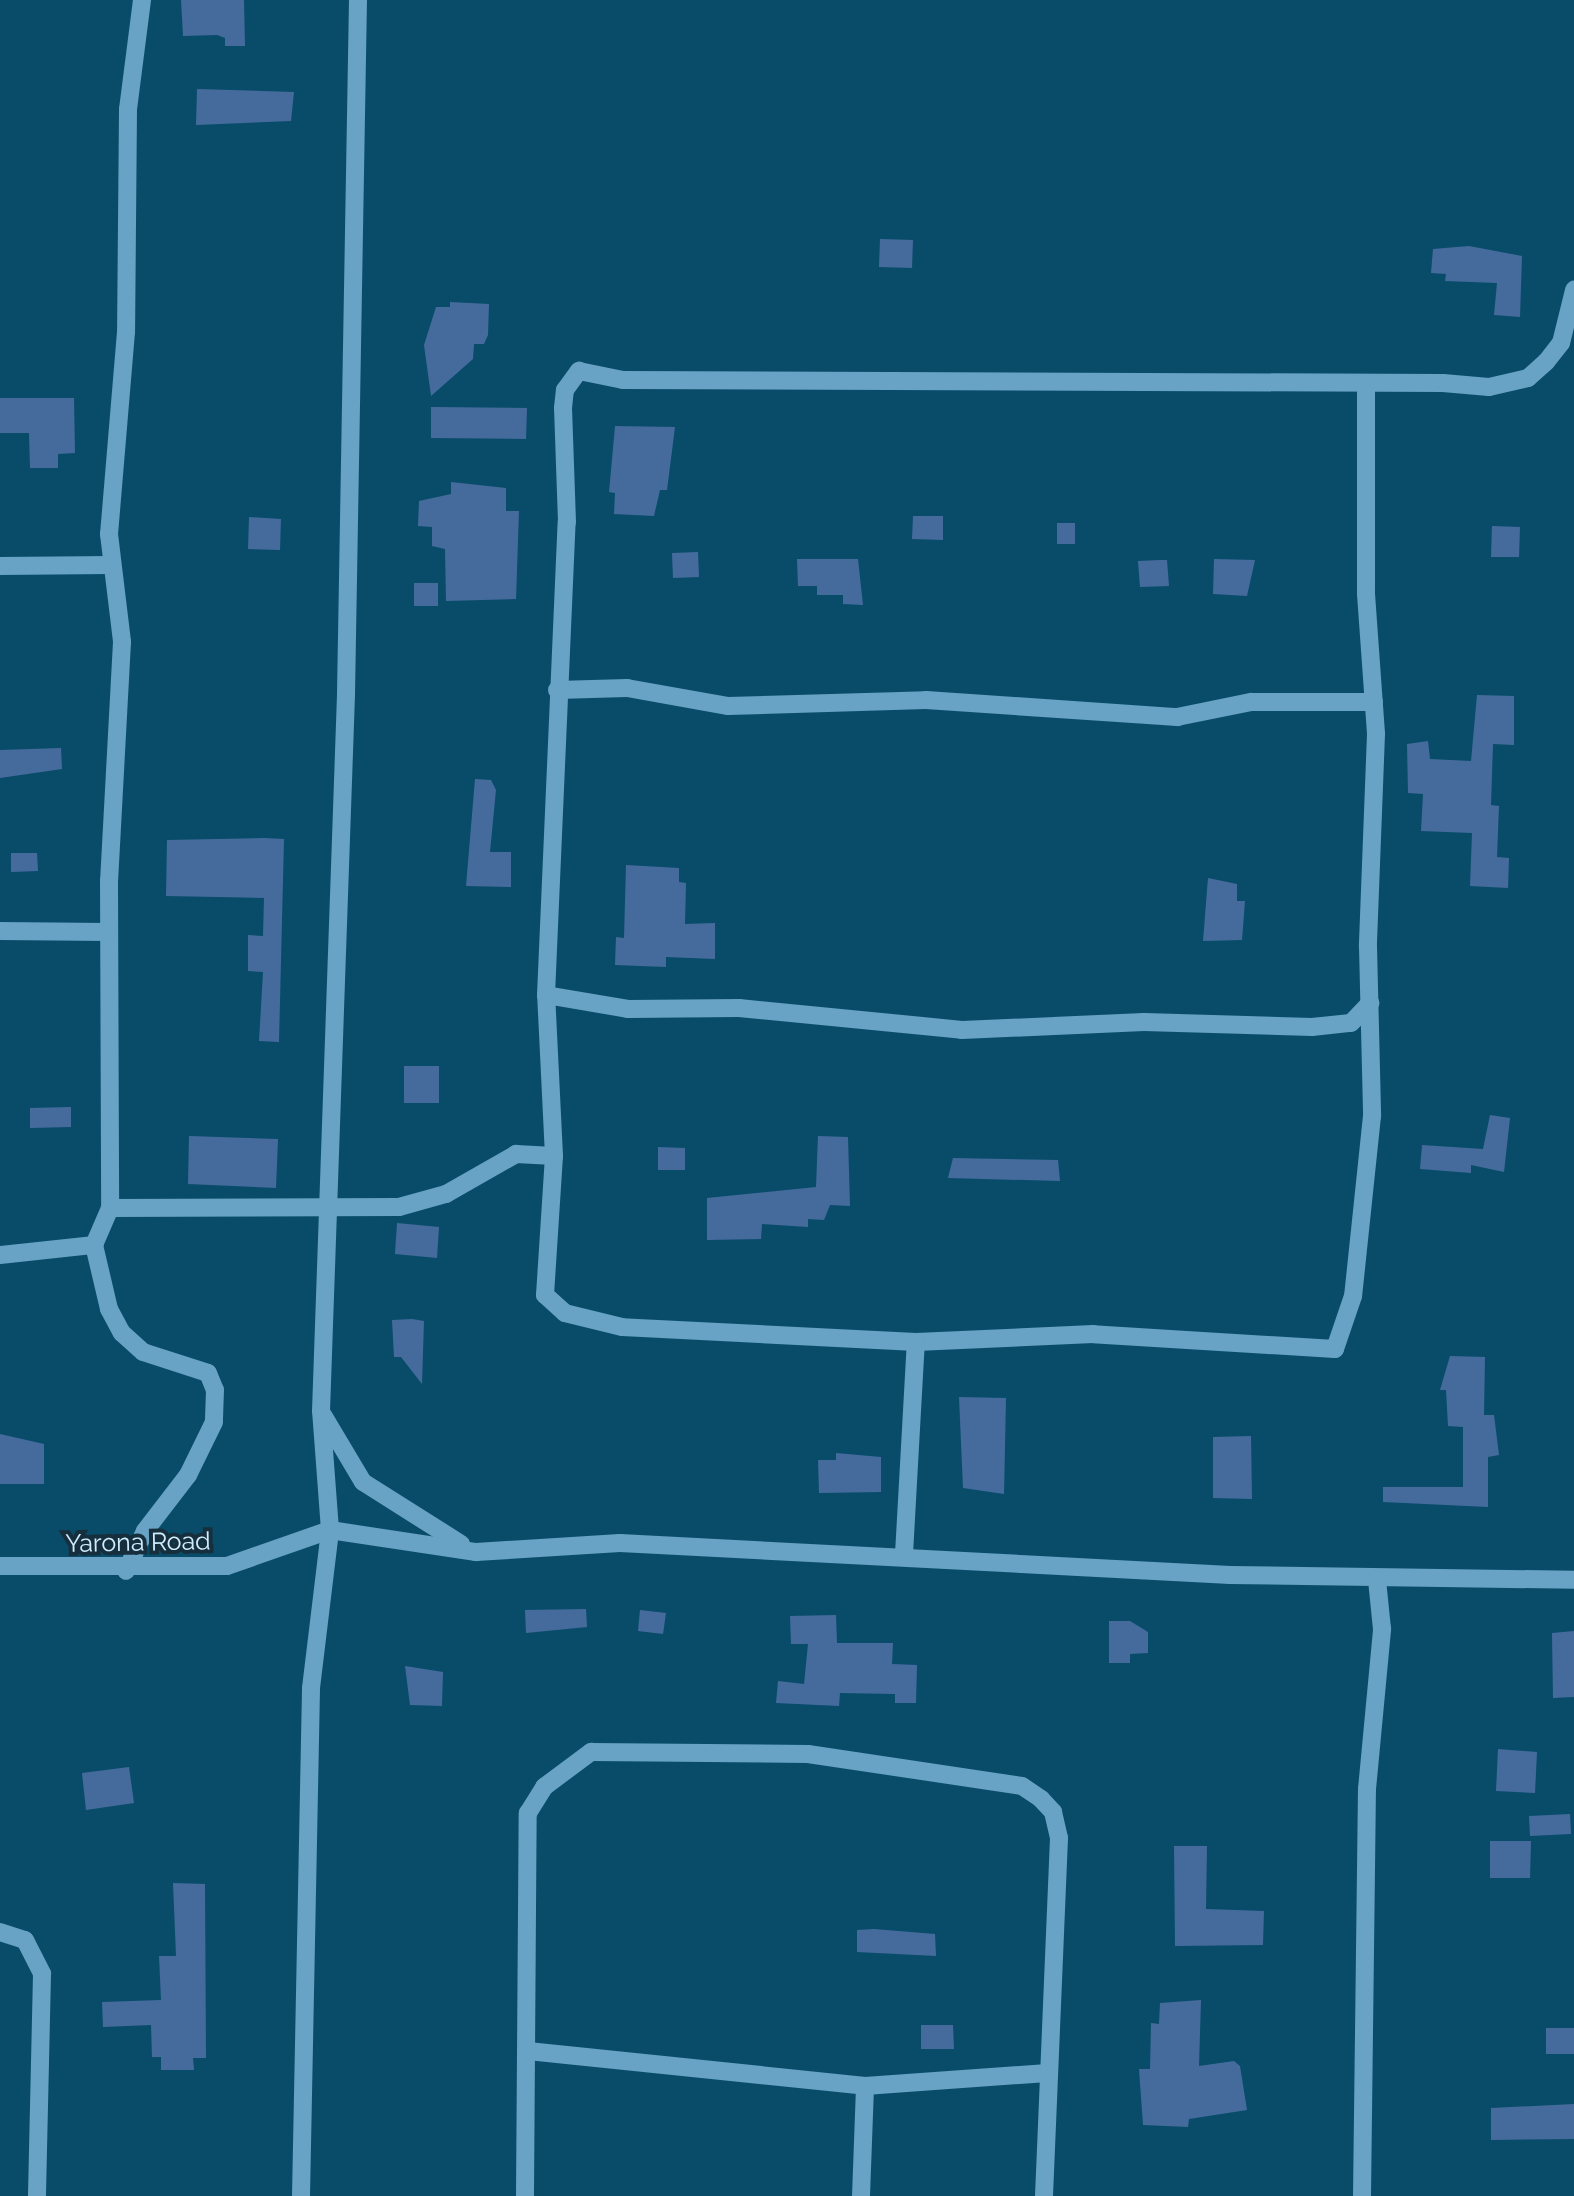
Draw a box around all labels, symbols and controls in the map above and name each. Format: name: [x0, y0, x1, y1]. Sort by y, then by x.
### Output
street label: Yarona Road: [65, 1526, 211, 1558]

